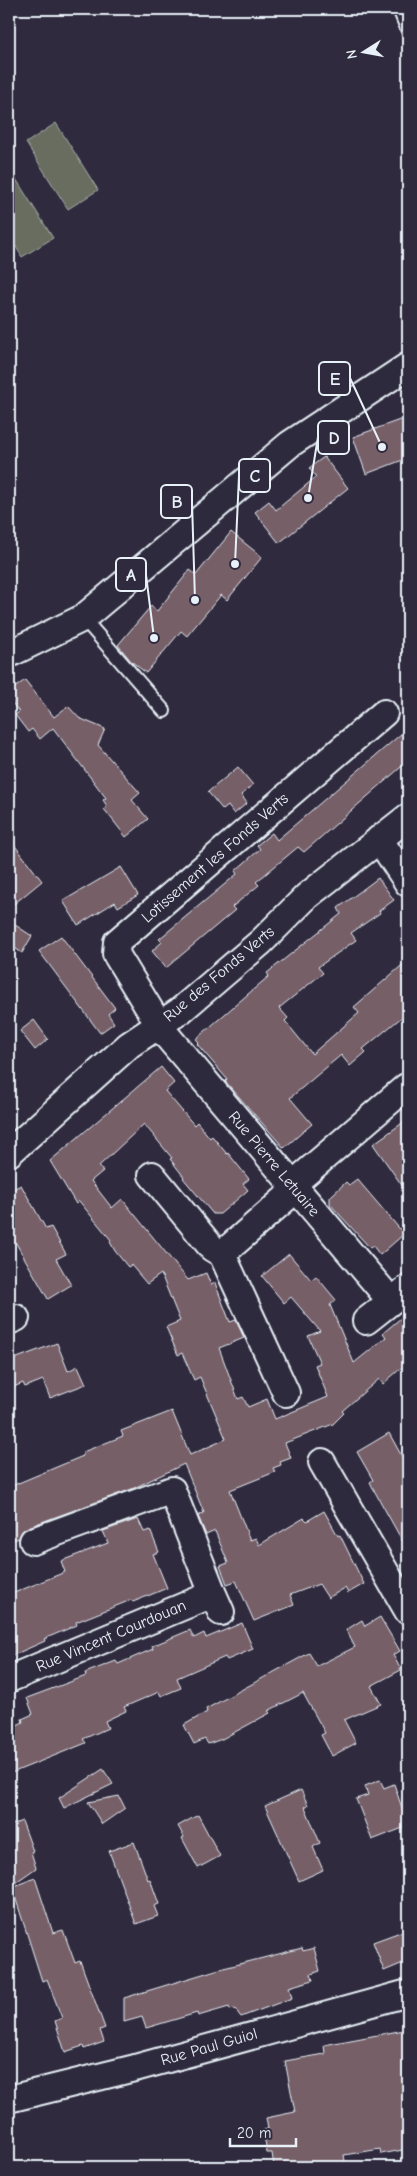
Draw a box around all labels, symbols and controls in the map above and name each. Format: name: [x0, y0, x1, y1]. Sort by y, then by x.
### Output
north arrow: [340, 28, 390, 78]
text: N: [343, 48, 361, 60]
callout: E: [319, 362, 350, 395]
text: E: [330, 369, 341, 390]
callout: D: [318, 421, 349, 454]
text: D: [328, 428, 340, 449]
callout: C: [239, 459, 270, 492]
text: C: [250, 466, 261, 487]
callout: B: [161, 485, 192, 518]
text: B: [172, 492, 183, 513]
callout: A: [116, 558, 146, 591]
text: A: [126, 565, 136, 586]
street label: Lotissement les Fonds Verts: [138, 789, 292, 927]
street label: Rue des Fonds Verts: [160, 922, 278, 1026]
street label: Rue Pierre Letuaire: [225, 1108, 323, 1220]
street label: Rue Vincent Courdouan: [33, 1596, 189, 1676]
street label: Rue Paul Guiol: [159, 2025, 259, 2069]
scale bar: [230, 2116, 296, 2148]
text: 20 m: [237, 2124, 271, 2142]

